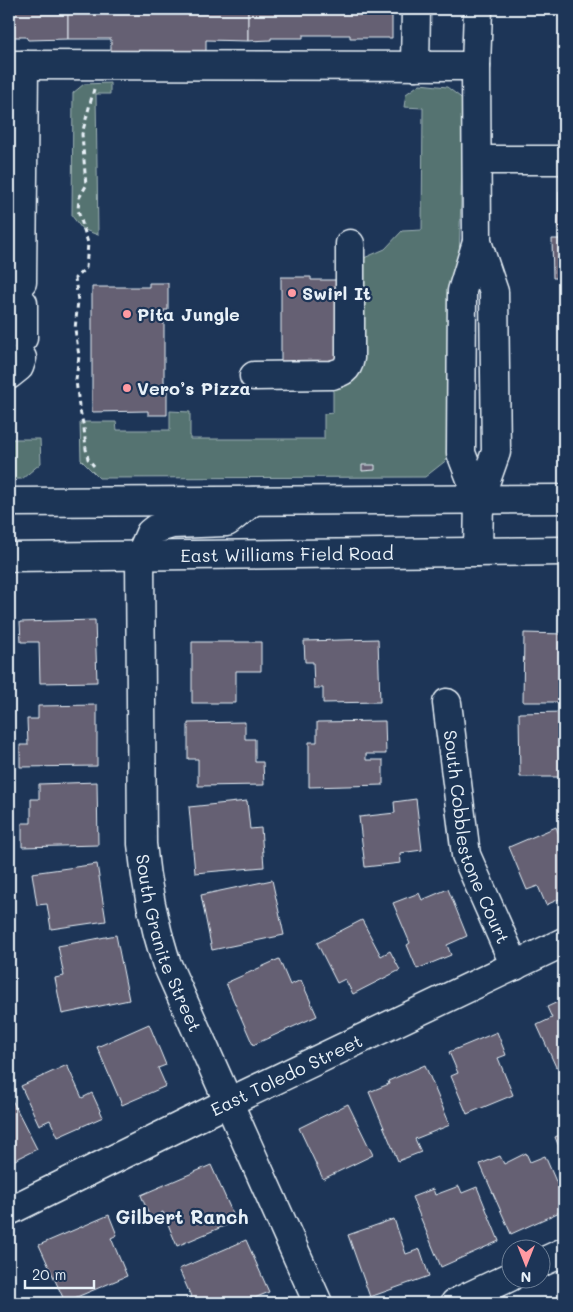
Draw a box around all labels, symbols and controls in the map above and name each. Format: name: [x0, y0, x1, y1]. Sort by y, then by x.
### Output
place label: Swirl It: [302, 281, 371, 305]
marker: Swirl It: [286, 287, 298, 299]
place label: Pita Jungle: [137, 302, 240, 326]
marker: Pita Jungle: [121, 308, 133, 320]
place label: Vero’s Pizza: [137, 376, 251, 400]
marker: Vero’s Pizza: [121, 382, 133, 394]
street label: East Williams Field Road: [180, 541, 394, 567]
street label: South Cobblestone Court: [438, 729, 516, 947]
street label: South Granite Street: [131, 853, 208, 1036]
street label: East Toledo Street: [206, 1028, 366, 1121]
district label: Gilbert Ranch: [116, 1204, 248, 1229]
north arrow: [500, 1240, 550, 1290]
scale bar: [25, 1257, 94, 1289]
text: 20 m: [32, 1264, 66, 1284]
text: N: [521, 1268, 531, 1287]

